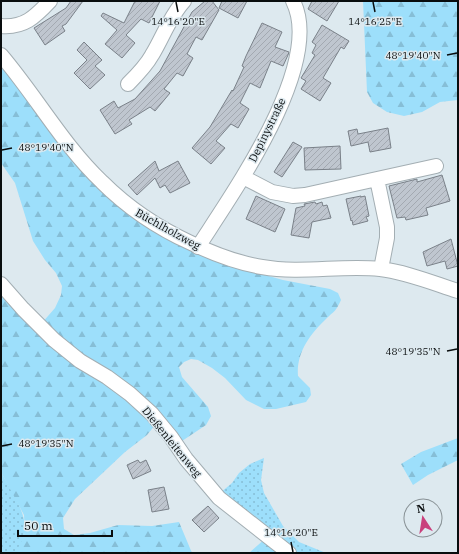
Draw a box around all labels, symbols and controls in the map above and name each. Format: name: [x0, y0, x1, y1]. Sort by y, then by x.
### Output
text: 14°16'20"E: [151, 15, 205, 28]
text: 14°16'25"E: [348, 15, 402, 28]
text: 48°19'40"N: [386, 49, 441, 62]
street label: Depinystraße: [245, 96, 289, 164]
text: 48°19'40"N: [19, 141, 74, 154]
street label: Büchlholzweg: [133, 205, 203, 253]
text: 48°19'35"N: [386, 345, 441, 358]
street label: Dießenleitenweg: [139, 404, 205, 480]
text: 48°19'35"N: [19, 437, 74, 450]
north arrow: [403, 498, 443, 538]
text: N: [415, 500, 427, 516]
scale bar: [18, 512, 112, 538]
text: 50 m: [24, 518, 53, 533]
text: 14°16'20"E: [264, 526, 318, 539]

